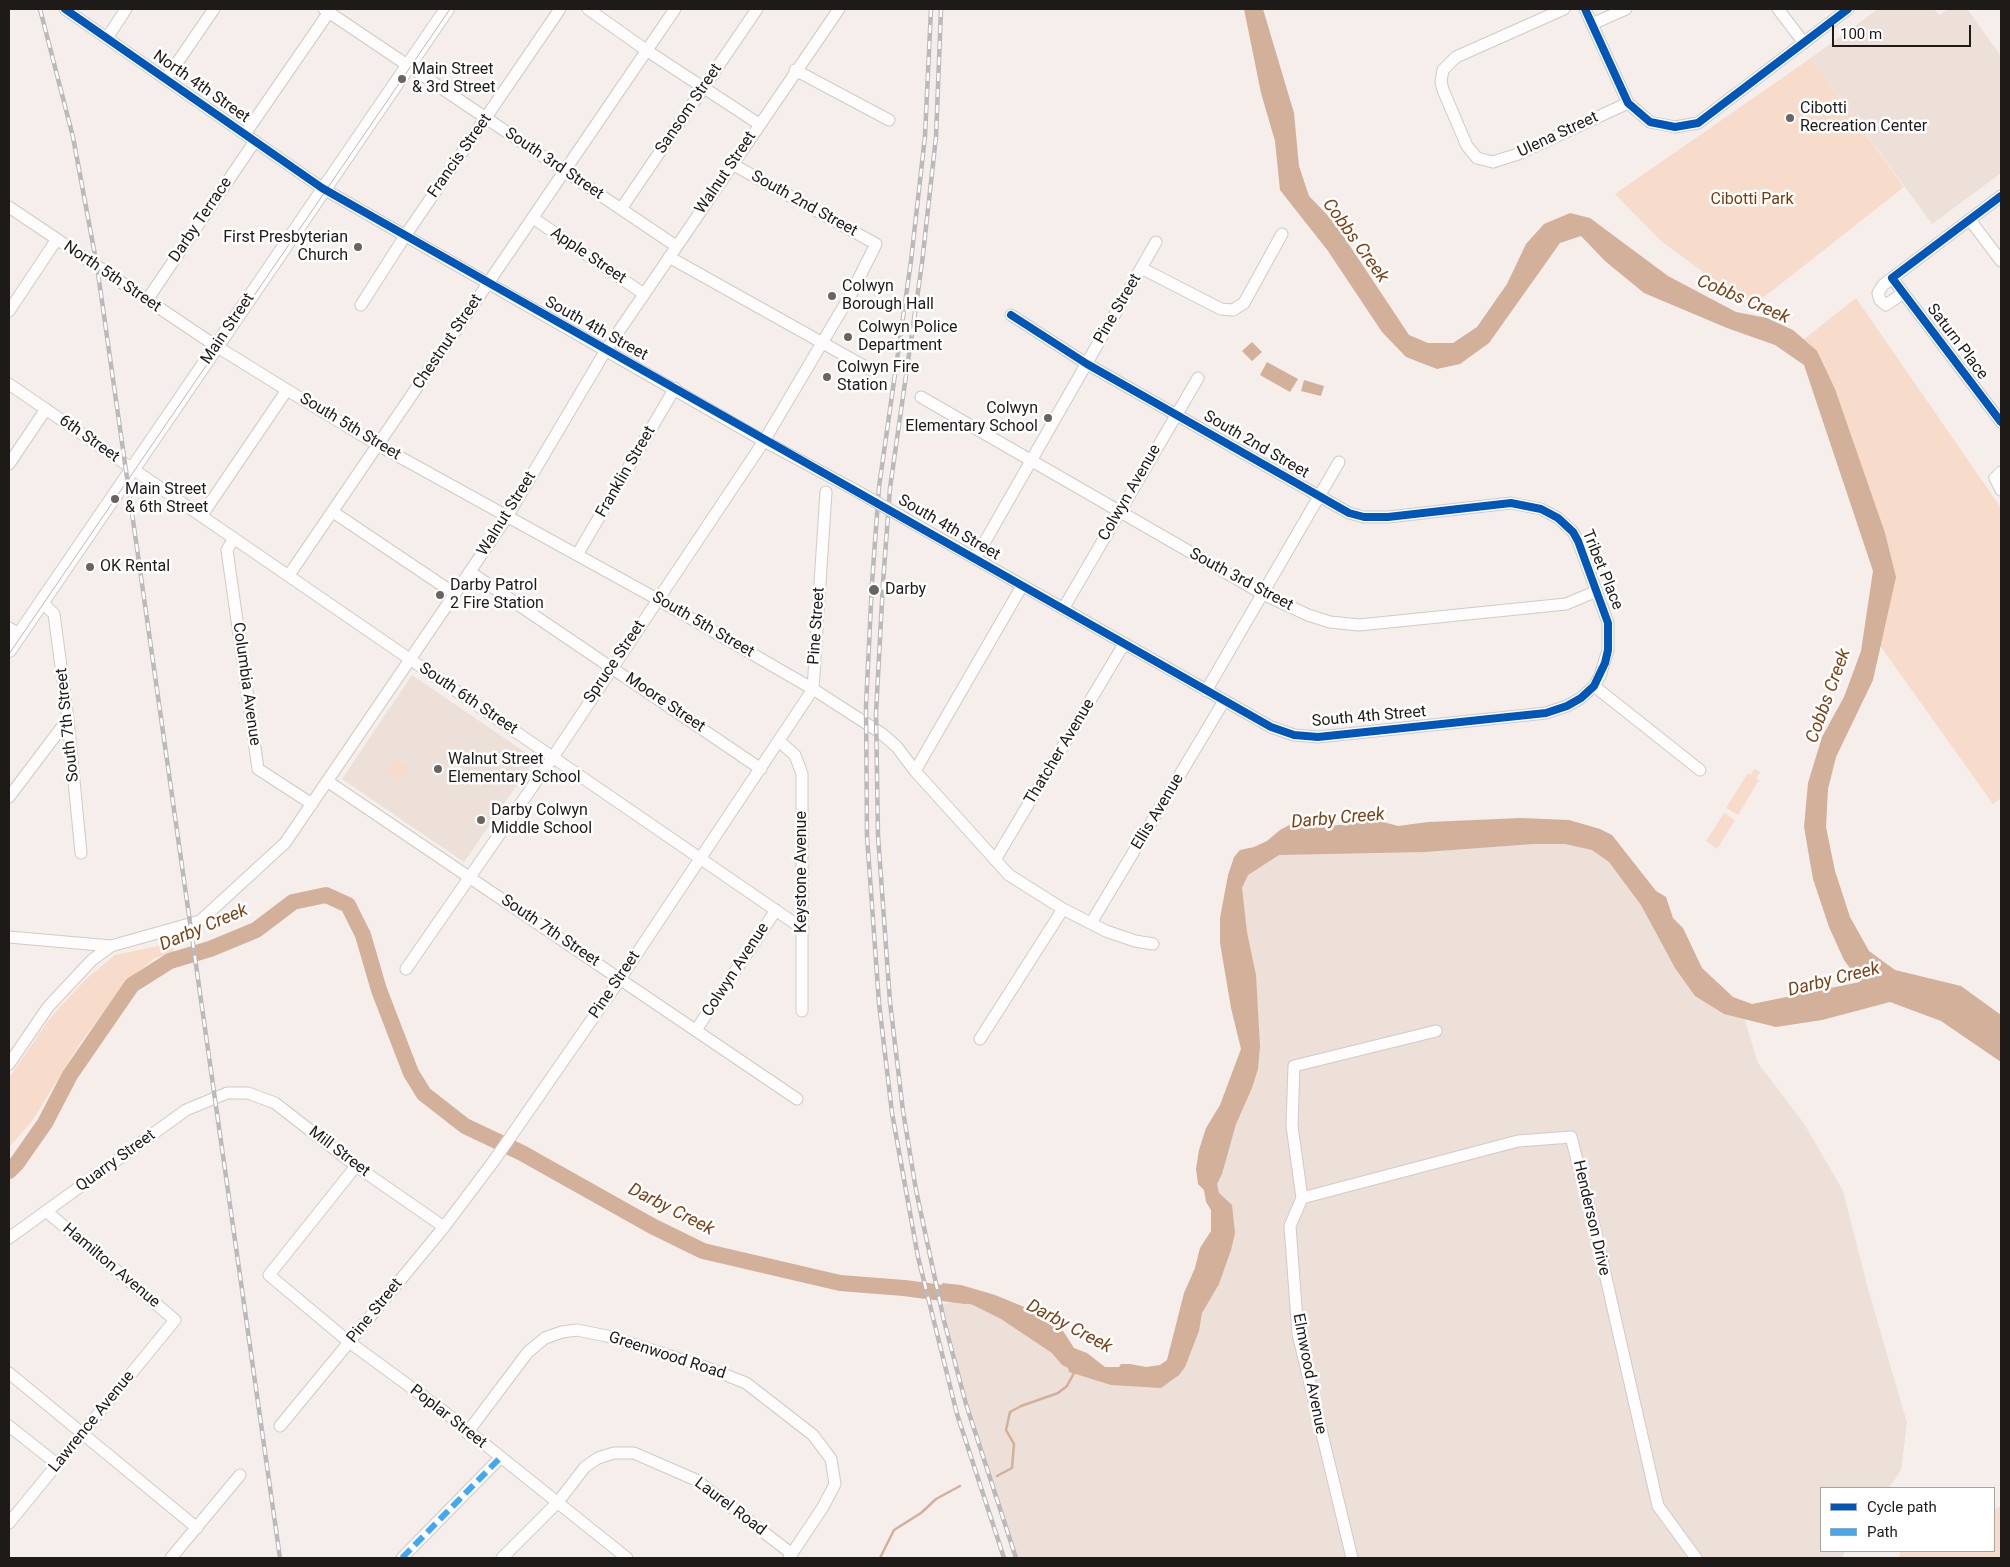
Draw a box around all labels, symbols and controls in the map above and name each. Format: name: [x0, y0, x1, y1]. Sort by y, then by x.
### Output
scale bar: [1835, 15, 1974, 47]
text: 100 m: [1840, 25, 1882, 43]
street label: North 4th Street: [149, 47, 253, 127]
place label: Main Street & 3rd Street: [412, 60, 495, 98]
street label: Sansom Street: [652, 60, 726, 158]
marker: Main Street & 3rd Street: [396, 73, 408, 85]
place label: Cibotti Recreation Center: [1800, 99, 1927, 137]
street label: Ulena Street: [1515, 108, 1601, 162]
street label: Francis Street: [424, 110, 496, 202]
marker: Cibotti Recreation Center: [1784, 112, 1796, 124]
street label: South 3rd Street: [501, 124, 607, 204]
street label: Walnut Street: [691, 128, 761, 218]
street label: South 2nd Street: [748, 167, 860, 241]
street label: Darby Terrace: [166, 174, 236, 266]
park label: Cibotti Park: [1711, 190, 1793, 210]
water label: Cobbs Creek: [1317, 195, 1393, 287]
street label: Apple Street: [547, 224, 629, 288]
place label: First Presbyterian Church: [223, 228, 348, 266]
street label: North 5th Street: [60, 237, 164, 317]
marker: First Presbyterian Church: [352, 241, 364, 253]
street label: Pine Street: [1090, 271, 1146, 347]
water label: Cobbs Creek: [1693, 271, 1793, 329]
place label: Colwyn Borough Hall: [842, 277, 934, 315]
street label: Main Street: [197, 290, 259, 368]
marker: Colwyn Borough Hall: [826, 290, 838, 302]
street label: Chestnut Street: [409, 291, 487, 393]
street label: South 4th Street: [541, 293, 651, 365]
street label: Saturn Place: [1922, 300, 1992, 384]
place label: Colwyn Police Department: [858, 318, 958, 356]
marker: Colwyn Police Department: [842, 331, 854, 343]
place label: Colwyn Fire Station: [837, 358, 919, 396]
marker: Colwyn Fire Station: [821, 371, 833, 383]
street label: South 5th Street: [296, 389, 404, 465]
place label: Colwyn Elementary School: [905, 399, 1038, 437]
street label: South 2nd Street: [1200, 407, 1312, 483]
street label: 6th Street: [55, 411, 123, 467]
marker: Colwyn Elementary School: [1042, 412, 1054, 424]
street label: Franklin Street: [592, 423, 660, 521]
street label: Colwyn Avenue: [1095, 441, 1165, 545]
street label: Walnut Street: [474, 468, 540, 560]
place label: Main Street & 6th Street: [125, 480, 208, 518]
street label: South 4th Street: [895, 491, 1003, 565]
marker: Main Street & 6th Street: [109, 493, 121, 505]
street label: Tribet Place: [1577, 527, 1627, 613]
street label: South 3rd Street: [1186, 545, 1296, 615]
place label: OK Rental: [100, 557, 170, 577]
marker: OK Rental: [84, 561, 96, 573]
place label: Darby Patrol 2 Fire Station: [450, 576, 544, 614]
place label: Darby: [885, 580, 926, 600]
marker: Darby: [867, 583, 881, 597]
street label: Pine Street: [805, 587, 829, 665]
street label: South 5th Street: [649, 588, 757, 662]
marker: Darby Patrol 2 Fire Station: [434, 589, 446, 601]
street label: Spruce Street: [580, 617, 650, 707]
street label: Columbia Avenue: [228, 621, 264, 747]
water label: Cobbs Creek: [1802, 646, 1856, 746]
street label: South 6th Street: [415, 659, 521, 739]
street label: South 7th Street: [52, 667, 84, 783]
street label: Moore Street: [621, 669, 709, 737]
street label: Thatcher Avenue: [1021, 696, 1099, 808]
street label: South 4th Street: [1311, 702, 1427, 732]
place label: Walnut Street Elementary School: [448, 750, 581, 788]
marker: Walnut Street Elementary School: [432, 763, 444, 775]
street label: Ellis Avenue: [1128, 770, 1188, 854]
place label: Darby Colwyn Middle School: [491, 801, 592, 839]
water label: Darby Creek: [1290, 804, 1386, 834]
street label: Keystone Avenue: [792, 811, 812, 933]
marker: Darby Colwyn Middle School: [475, 814, 487, 826]
street label: South 7th Street: [497, 891, 603, 971]
water label: Darby Creek: [157, 900, 251, 956]
street label: Colwyn Avenue: [698, 919, 774, 1021]
street label: Pine Street: [585, 948, 645, 1022]
water label: Darby Creek: [1786, 958, 1882, 1002]
street label: Mill Street: [305, 1123, 373, 1181]
street label: Quarry Street: [73, 1126, 159, 1196]
street label: Henderson Drive: [1568, 1158, 1614, 1278]
water label: Darby Creek: [624, 1179, 718, 1241]
street label: Hamilton Avenue: [58, 1220, 164, 1312]
street label: Pine Street: [343, 1275, 407, 1347]
water label: Darby Creek: [1023, 1295, 1115, 1359]
street label: Elmwood Avenue: [1288, 1312, 1330, 1436]
street label: Greenwood Road: [606, 1328, 728, 1384]
street label: Lawrence Avenue: [45, 1367, 139, 1477]
street label: Poplar Street: [406, 1381, 490, 1453]
street label: Laurel Road: [690, 1474, 770, 1540]
legend: [1820, 1487, 1995, 1552]
text: Cycle path: [1867, 1498, 1937, 1516]
text: Path: [1867, 1523, 1898, 1541]

